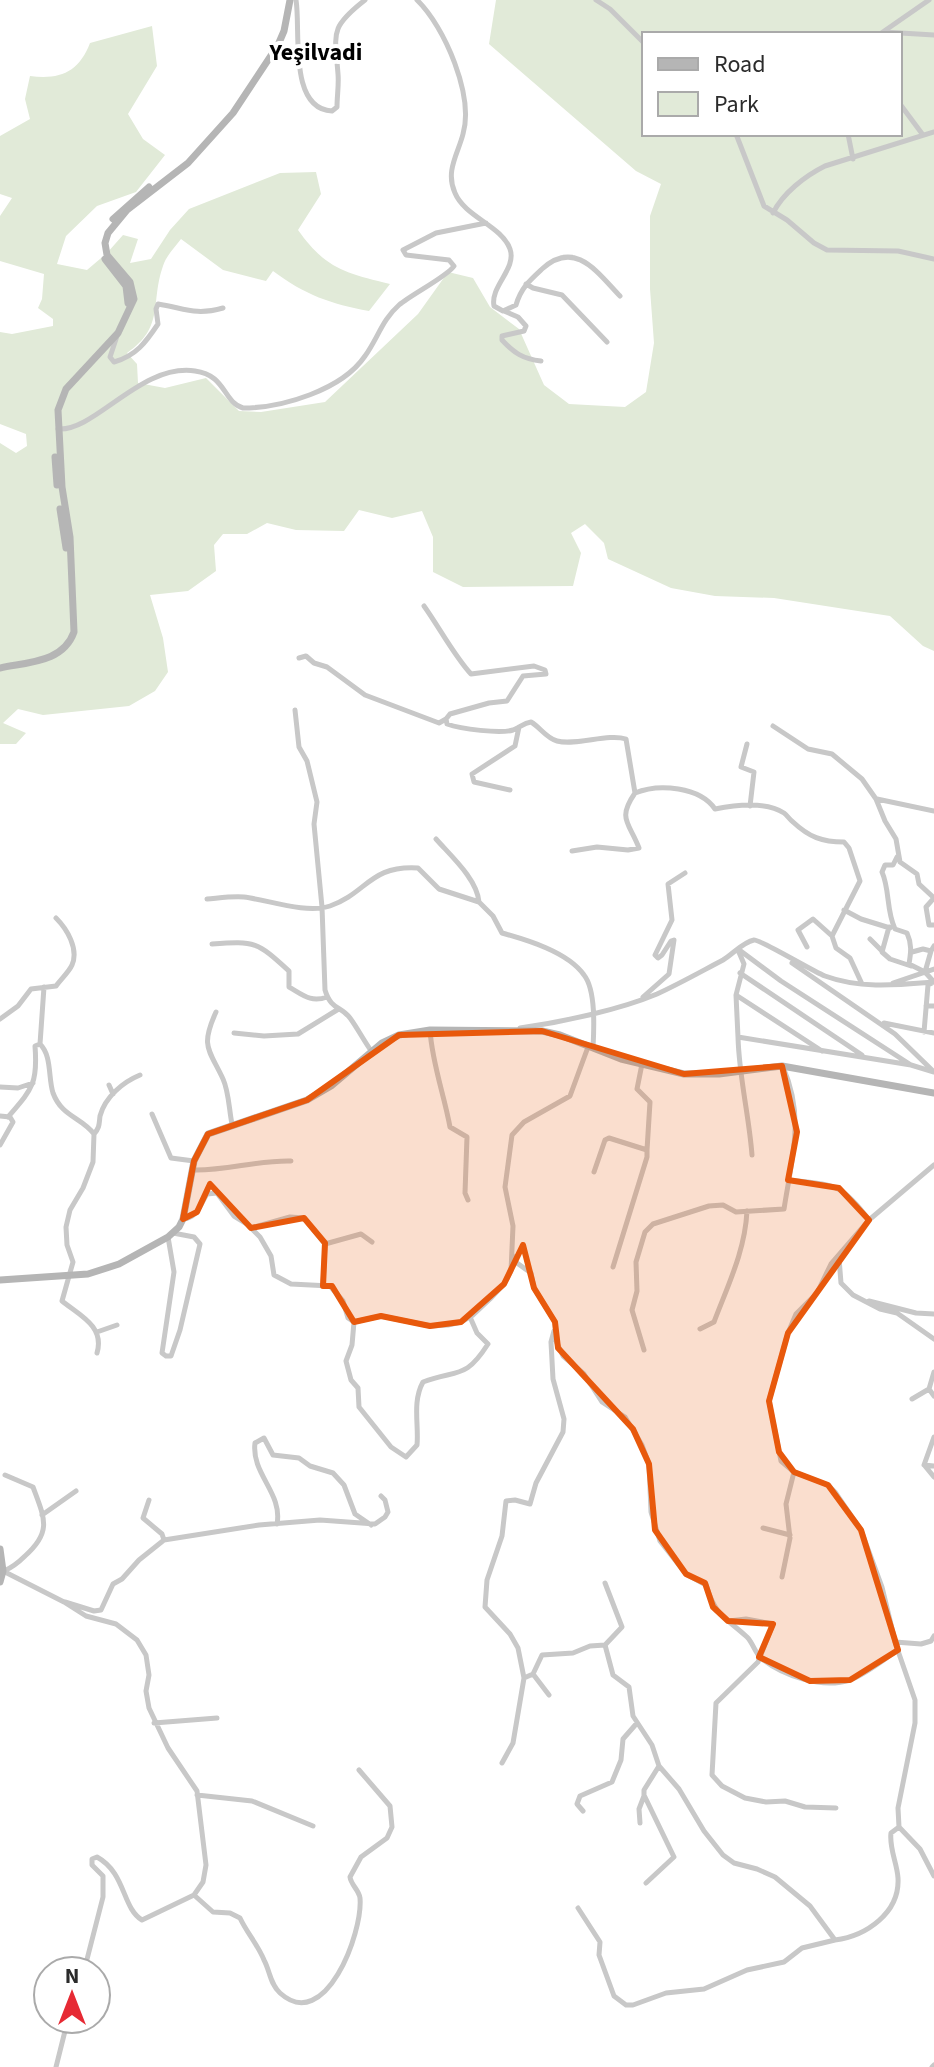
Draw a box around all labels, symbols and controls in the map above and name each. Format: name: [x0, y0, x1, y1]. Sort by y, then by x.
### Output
legend: [642, 32, 902, 136]
district label: Yeşilvadi: [269, 35, 362, 70]
text: Road: [714, 47, 766, 82]
text: Park: [714, 87, 759, 122]
north arrow: [32, 1955, 112, 2035]
text: N: [65, 1960, 79, 1992]

